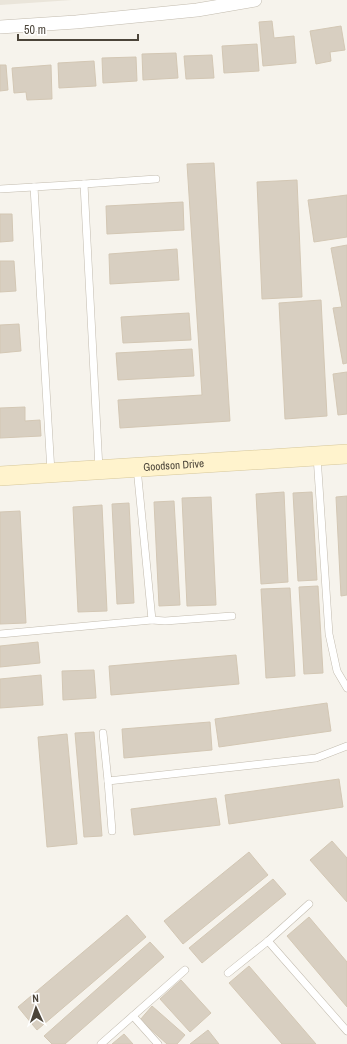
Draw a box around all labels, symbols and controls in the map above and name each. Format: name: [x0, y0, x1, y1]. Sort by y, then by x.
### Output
scale bar: [18, 16, 138, 42]
text: 50 m: [24, 22, 46, 38]
street label: Goodson Drive: [143, 456, 204, 474]
north arrow: [16, 988, 56, 1028]
text: N: [32, 991, 39, 1005]

